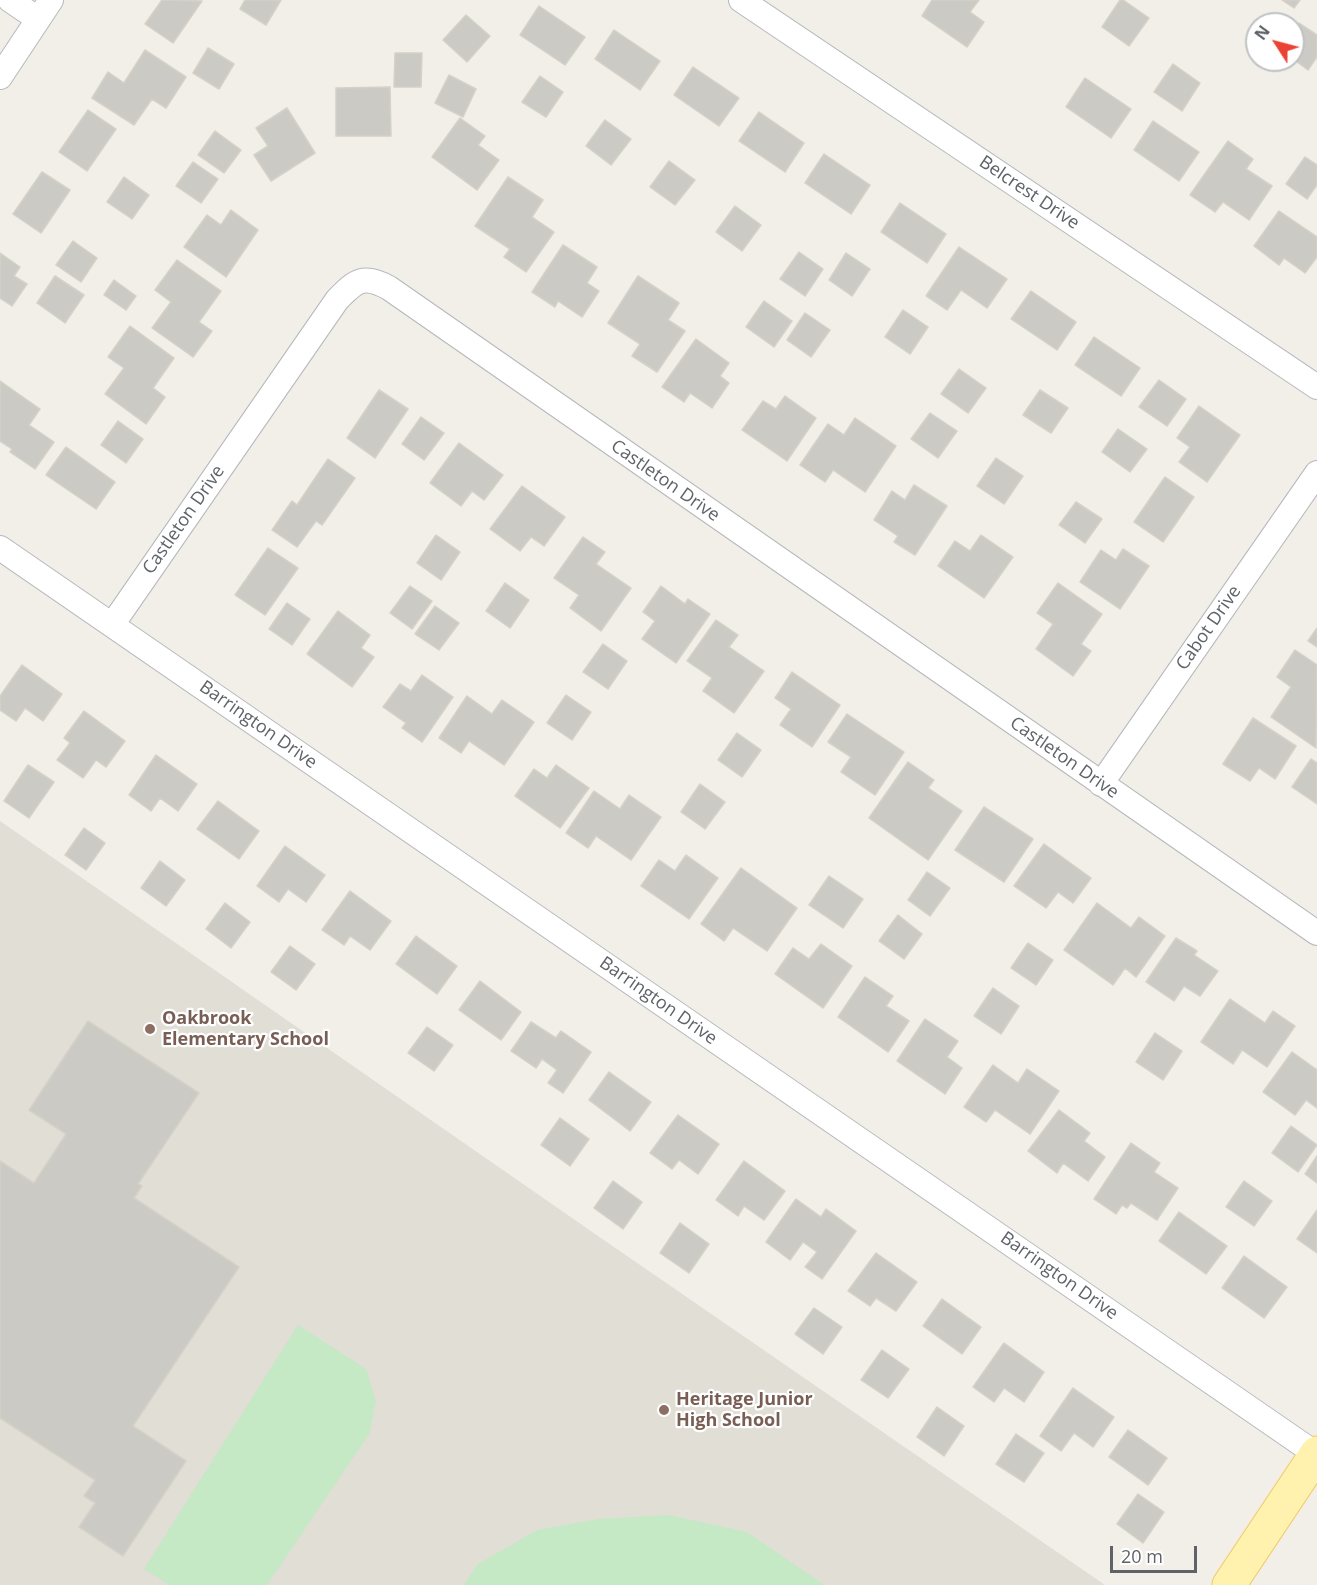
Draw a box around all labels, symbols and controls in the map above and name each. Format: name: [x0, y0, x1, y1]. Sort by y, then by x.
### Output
north arrow: [1245, 12, 1305, 72]
text: N: [1249, 21, 1275, 44]
street label: Belcrest Drive: [975, 152, 1083, 234]
street label: Castleton Drive: [606, 435, 724, 527]
street label: Castleton Drive: [138, 461, 230, 579]
street label: Cabot Drive: [1172, 582, 1246, 674]
street label: Barrington Drive: [195, 676, 321, 774]
street label: Castleton Drive: [1005, 712, 1123, 804]
street label: Barrington Drive: [595, 952, 721, 1050]
place label: Oakbrook Elementary School: [162, 1008, 329, 1050]
marker: Oakbrook Elementary School: [143, 1022, 157, 1036]
street label: Barrington Drive: [996, 1227, 1122, 1325]
place label: Heritage Junior High School: [676, 1389, 813, 1432]
marker: Heritage Junior High School: [657, 1403, 671, 1417]
scale bar: [1113, 1534, 1200, 1572]
text: 20 m: [1121, 1544, 1163, 1568]

